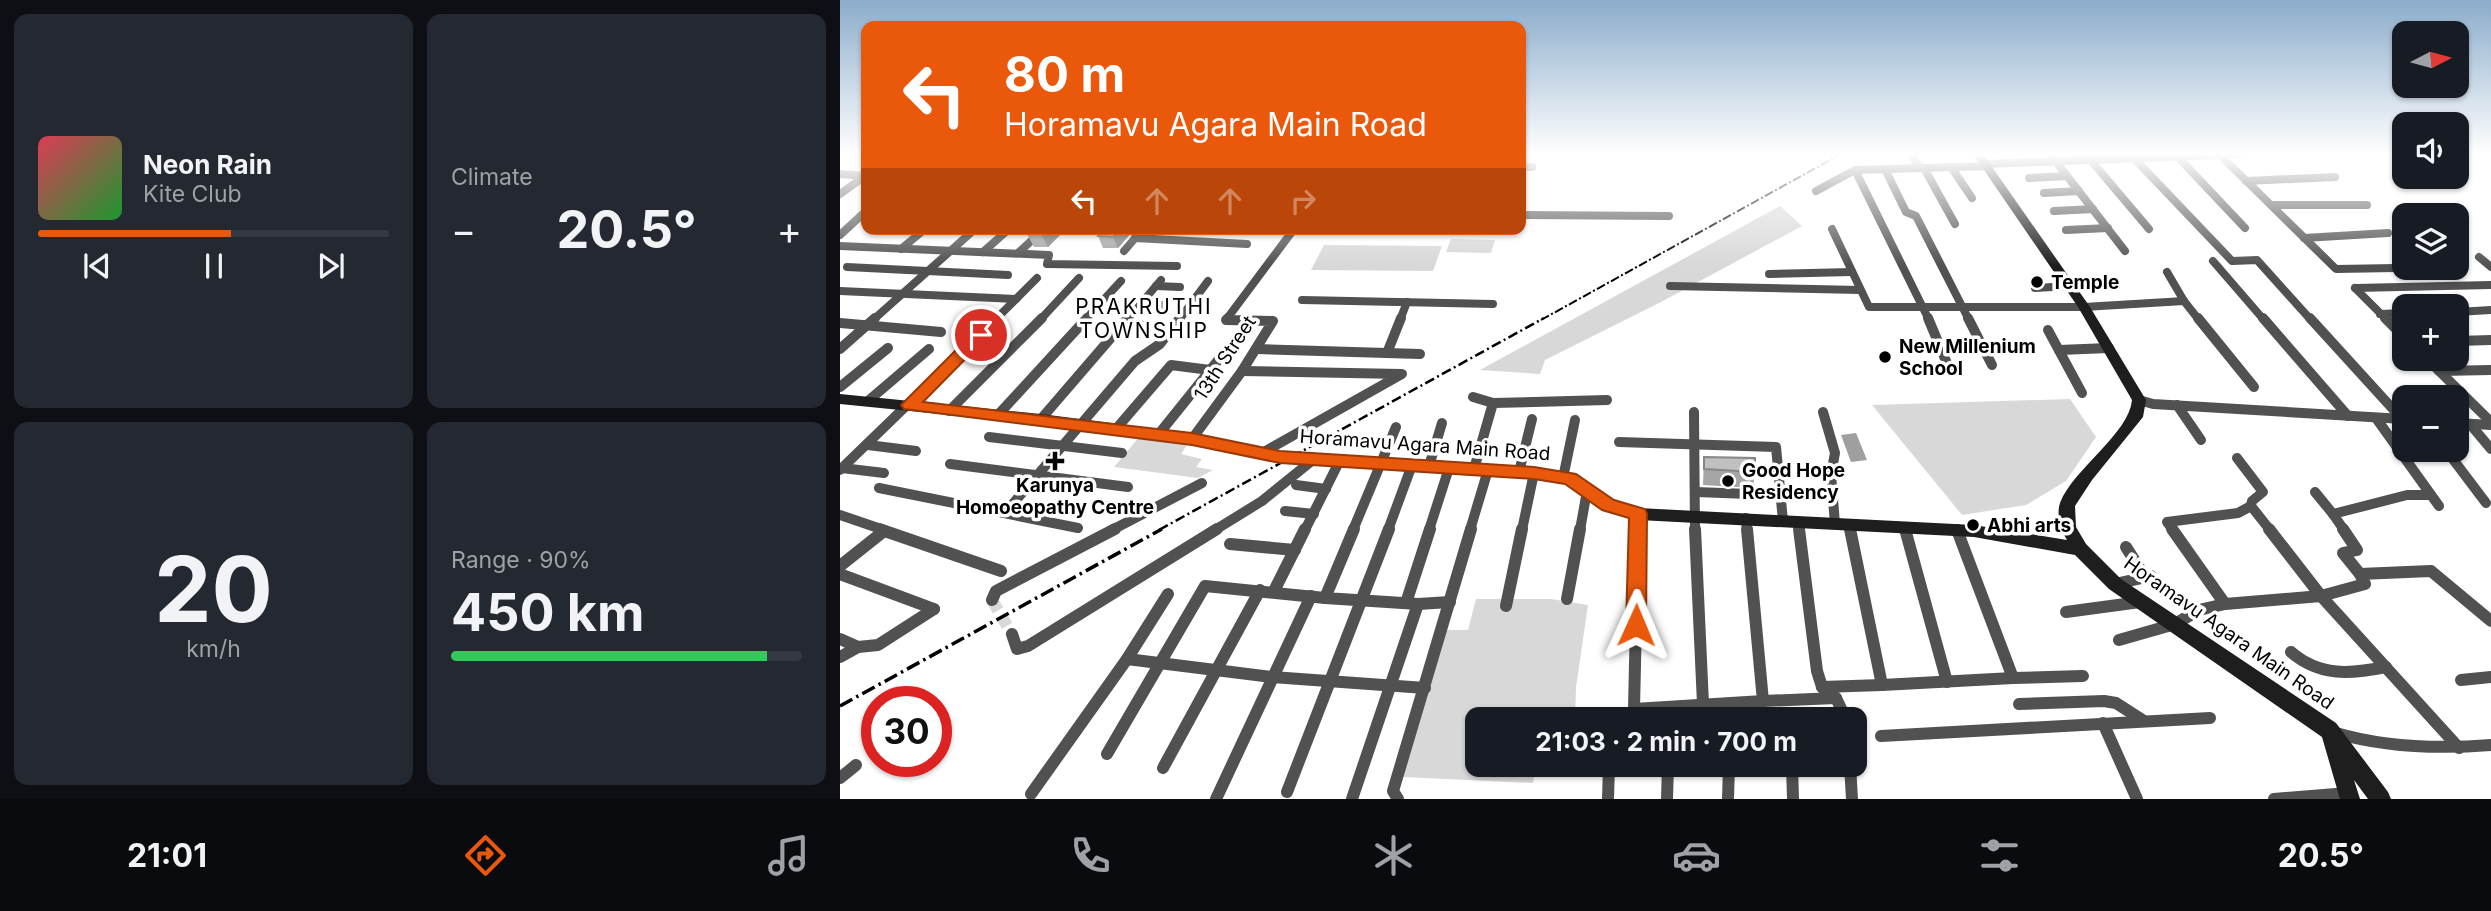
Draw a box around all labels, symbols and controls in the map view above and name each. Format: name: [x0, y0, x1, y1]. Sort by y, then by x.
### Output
north arrow: [2392, 21, 2469, 98]
map controls: [2392, 21, 2469, 462]
text: 80 m: [1004, 45, 1125, 104]
icon: left: [889, 49, 980, 140]
text: Horamavu Agara Main Road: [1004, 105, 1427, 144]
button: sound: [2392, 112, 2469, 189]
text: Neon Rain: [143, 149, 272, 180]
text: Climate: [451, 163, 533, 191]
text: Kite Club: [143, 180, 242, 208]
icon: left: [1065, 182, 1103, 220]
icon: ahead: [1138, 182, 1176, 220]
icon: ahead: [1211, 182, 1249, 220]
icon: right: [1284, 182, 1322, 220]
text: 20.5°: [556, 198, 697, 261]
button: layers: [2392, 203, 2469, 280]
text: −: [451, 207, 476, 253]
text: +: [777, 207, 802, 253]
icon: previous: [78, 247, 116, 285]
icon: pause: [195, 247, 233, 285]
icon: next: [312, 247, 350, 285]
place label: Temple: [2051, 271, 2119, 294]
marker: Temple: [2029, 274, 2045, 290]
district label: PRAKRUTHI TOWNSHIP: [1075, 294, 1213, 343]
button: +: [2392, 294, 2469, 371]
pin: [951, 305, 1011, 365]
street label: 13th Street: [1189, 312, 1261, 404]
icon: arrive: [962, 316, 1000, 354]
place label: New Millenium School: [1899, 335, 2036, 380]
marker: New Millenium School: [1877, 349, 1893, 365]
button: −: [2392, 385, 2469, 462]
street label: Horamavu Agara Main Road: [1299, 425, 1551, 465]
marker: Karunya Homoeopathy Centre: [1045, 451, 1065, 471]
place label: Good Hope Residency: [1742, 459, 1845, 504]
marker: Good Hope Residency: [1720, 473, 1736, 489]
place label: Karunya Homoeopathy Centre: [956, 474, 1154, 519]
place label: Abhi arts: [1987, 514, 2071, 537]
marker: Abhi arts: [1965, 517, 1981, 533]
text: 20: [154, 534, 273, 644]
text: Range · 90%: [451, 546, 591, 574]
street label: Horamavu Agara Main Road: [2120, 552, 2338, 714]
text: 450 km: [451, 581, 644, 644]
position arrow: [1599, 588, 1673, 662]
text: km/h: [186, 635, 241, 663]
speed limit sign: 30: [861, 686, 952, 777]
text: 21:03 · 2 min · 700 m: [1535, 726, 1797, 757]
icon: directions: [461, 831, 510, 880]
icon: music: [764, 831, 813, 880]
icon: phone: [1066, 831, 1115, 880]
icon: climate: [1369, 831, 1418, 880]
icon: car: [1672, 831, 1721, 880]
icon: filters: [1975, 831, 2024, 880]
text: 21:01: [127, 836, 207, 875]
text: 20.5°: [2278, 836, 2364, 875]

